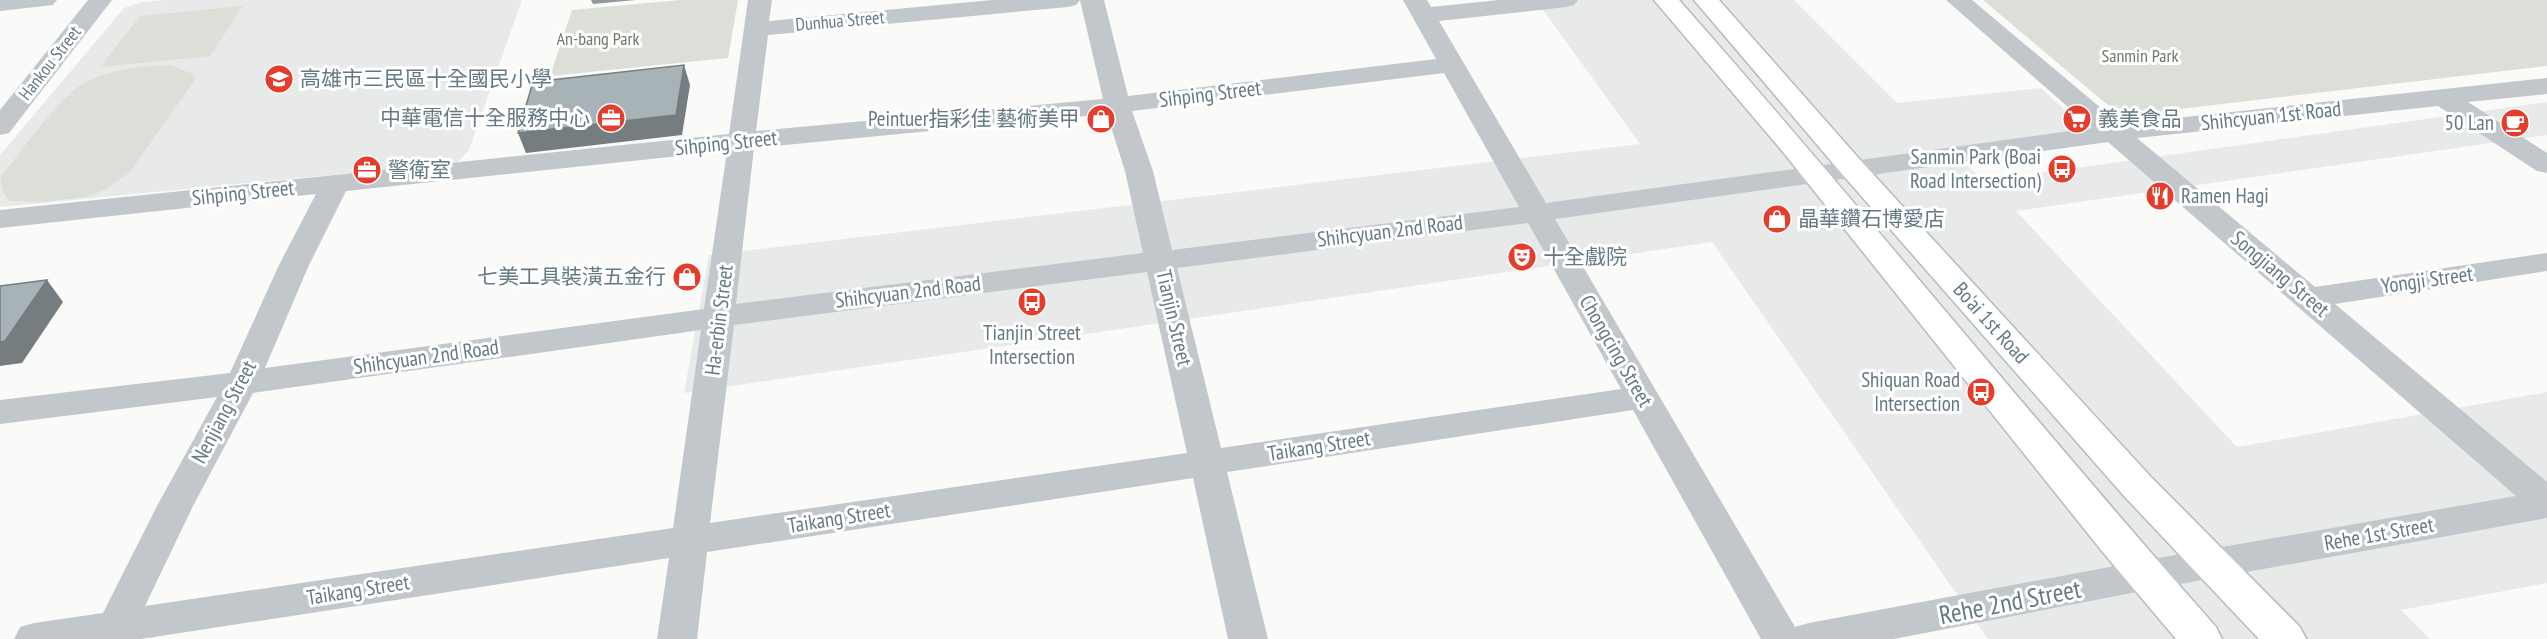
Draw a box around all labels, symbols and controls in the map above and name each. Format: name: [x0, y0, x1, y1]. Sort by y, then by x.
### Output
street label: Dunhua Street: [795, 5, 885, 36]
street label: Hankou Street: [13, 21, 86, 105]
park label: An-bang Park: [557, 27, 639, 50]
park label: Sanmin Park: [2102, 44, 2178, 67]
school or university icon: 高雄市三民區十全國民小學: [263, 63, 295, 95]
place label: 高雄市三民區十全國民小學: [300, 65, 552, 92]
street label: Sihping Street: [1157, 74, 1263, 113]
street label: Shihcyuan 1st Road: [2199, 95, 2342, 136]
office icon: 中華電信十全服務中心: [595, 102, 627, 134]
shop icon: Peintuer指彩佳 藝術美甲: [1085, 103, 1117, 135]
supermarket icon: 義美食品: [2061, 103, 2093, 135]
place label: 中華電信十全服務中心: [380, 104, 590, 131]
place label: Peintuer指彩佳 藝術美甲: [868, 105, 1080, 132]
place label: 義美食品: [2098, 105, 2182, 132]
cafe icon: 50 Lan: [2499, 107, 2531, 139]
place label: 50 Lan: [2445, 109, 2494, 136]
street label: Sihping Street: [673, 124, 779, 161]
place label: Sanmin Park (Boai Road Intersection): [1910, 143, 2041, 194]
bus stop icon: Sanmin Park (Boai Road Intersection): [2046, 153, 2078, 185]
office icon: 警衛室: [351, 154, 383, 186]
place label: 警衛室: [388, 156, 451, 183]
street label: Sihping Street: [190, 174, 296, 211]
restaurant icon: Ramen Hagi: [2144, 180, 2176, 212]
place label: Ramen Hagi: [2181, 182, 2269, 209]
shop icon: 晶華鑽石博愛店: [1761, 203, 1793, 235]
place label: 晶華鑽石博愛店: [1798, 205, 1945, 232]
street label: Shihcyuan 2nd Road: [1316, 208, 1464, 253]
street label: Songjiang Street: [2226, 225, 2335, 323]
theatre icon: 十全戲院: [1506, 241, 1538, 273]
place label: 十全戲院: [1543, 243, 1627, 270]
street label: Yongji Street: [2379, 260, 2475, 299]
shop icon: 七美工具裝潢五金行: [671, 261, 703, 293]
place label: 七美工具裝潢五金行: [477, 263, 666, 290]
street label: Ha-erbin Street: [698, 263, 739, 377]
street label: Tianjin Street: [1150, 267, 1199, 369]
street label: Shihcyuan 2nd Road: [834, 269, 982, 314]
street label: Bo'ai 1st Road: [1948, 276, 2035, 369]
bus stop icon: Tianjin Street Intersection: [1016, 286, 1048, 318]
street label: Chongcing Street: [1574, 290, 1659, 412]
place label: Tianjin Street Intersection: [983, 319, 1081, 370]
street label: Shihcyuan 2nd Road: [352, 333, 500, 380]
street label: Nenjiang Street: [185, 355, 262, 468]
place label: Shiquan Road Intersection: [1861, 366, 1960, 417]
bus stop icon: Shiquan Road Intersection: [1965, 376, 1997, 408]
street label: Taikang Street: [1266, 424, 1372, 467]
street label: Taikang Street: [786, 496, 892, 539]
street label: Rehe 1st Street: [2322, 511, 2436, 556]
street label: Taikang Street: [305, 568, 411, 611]
street label: Rehe 2nd Street: [1936, 572, 2084, 631]

